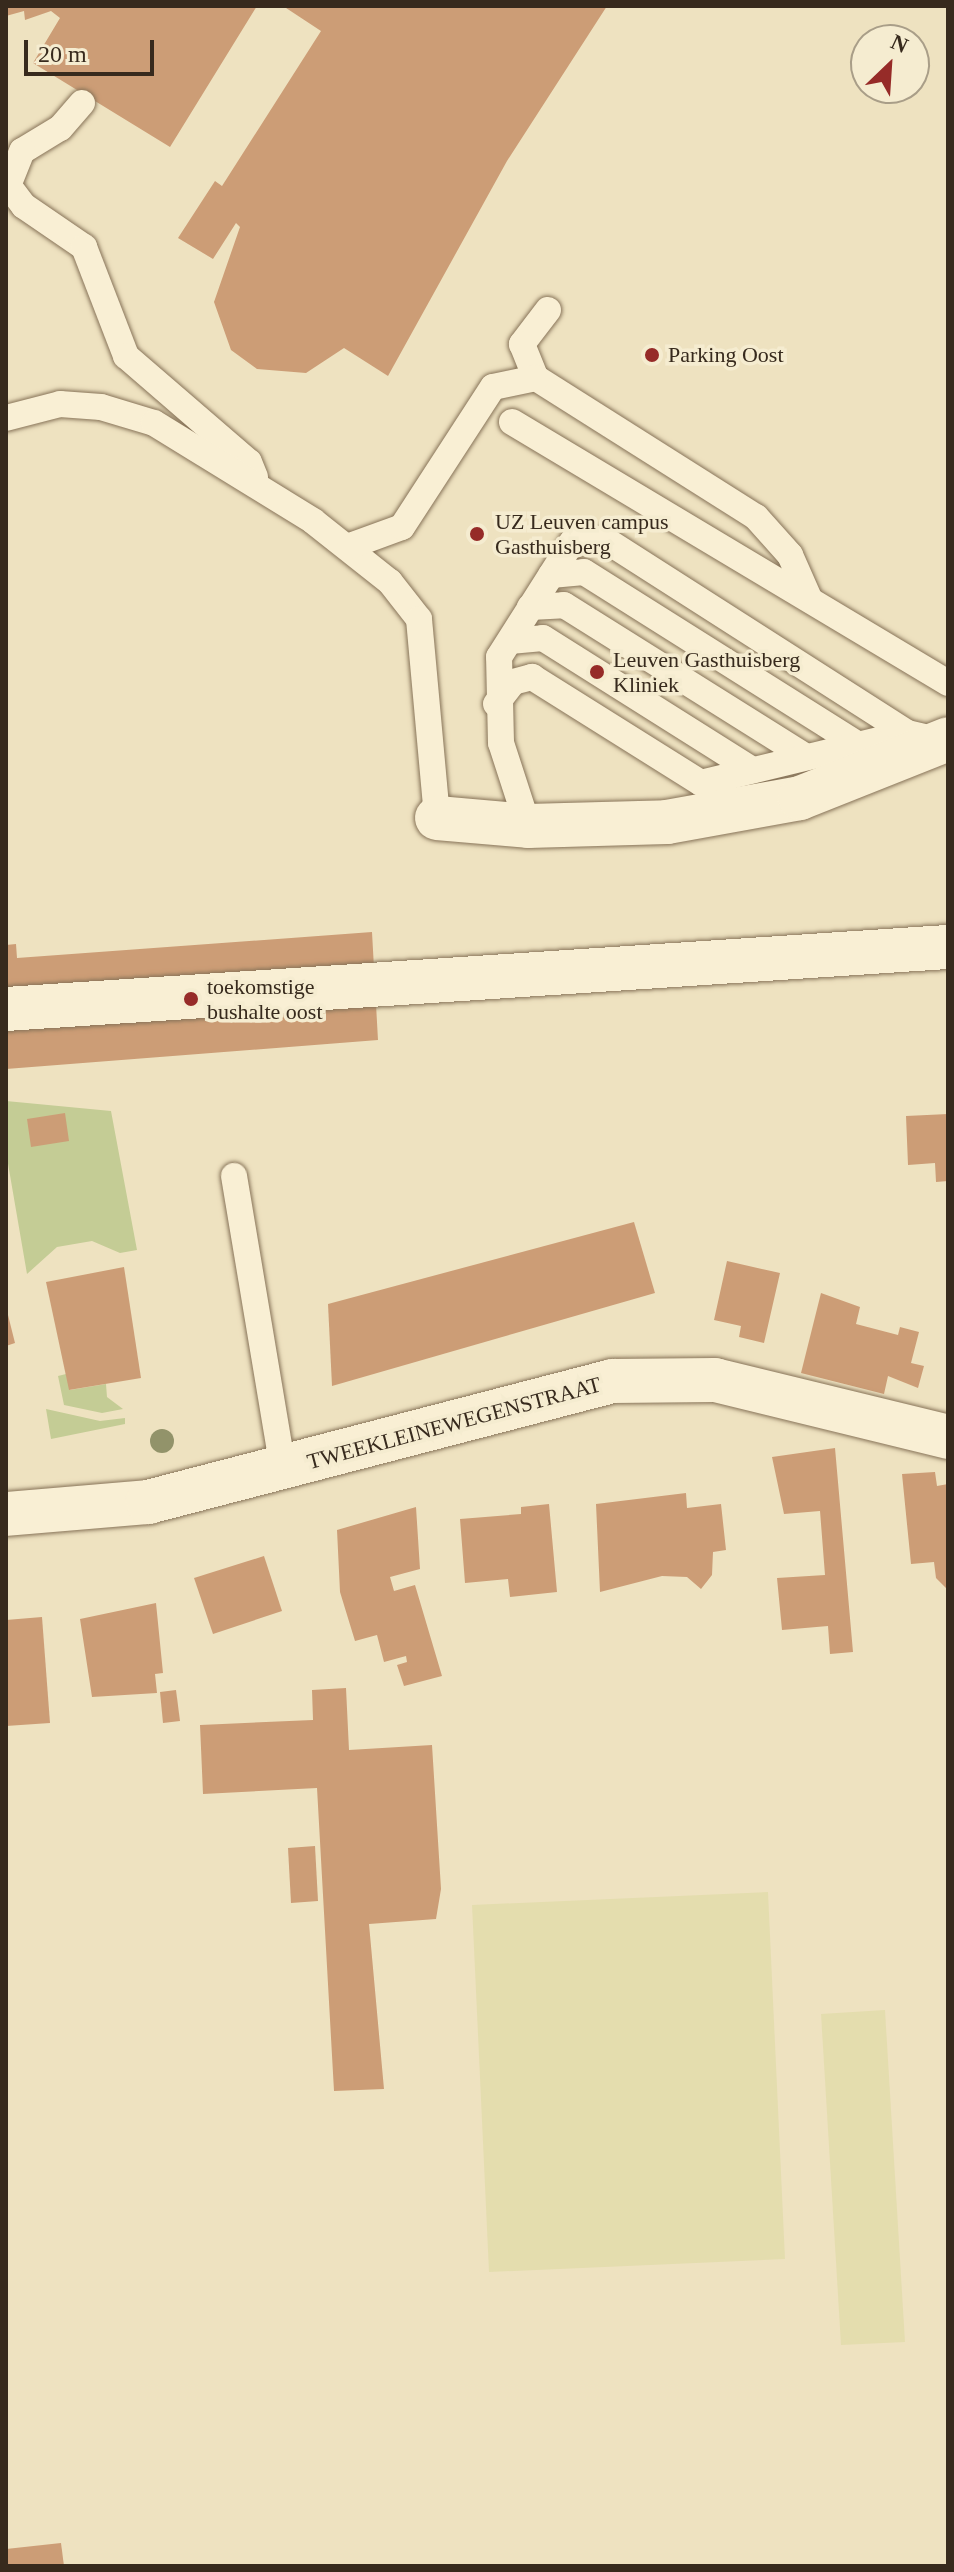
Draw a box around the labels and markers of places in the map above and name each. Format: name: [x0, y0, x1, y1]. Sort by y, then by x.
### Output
place label: Parking Oost: [668, 342, 784, 368]
marker: Parking Oost: [643, 346, 661, 364]
place label: UZ Leuven campus Gasthuisberg: [495, 508, 668, 560]
marker: UZ Leuven campus Gasthuisberg: [466, 523, 488, 545]
place label: Leuven Gasthuisberg Kliniek: [613, 646, 800, 698]
marker: Leuven Gasthuisberg Kliniek: [588, 663, 606, 681]
place label: toekomstige bushalte oost: [207, 973, 322, 1024]
marker: toekomstige bushalte oost: [182, 990, 200, 1008]

